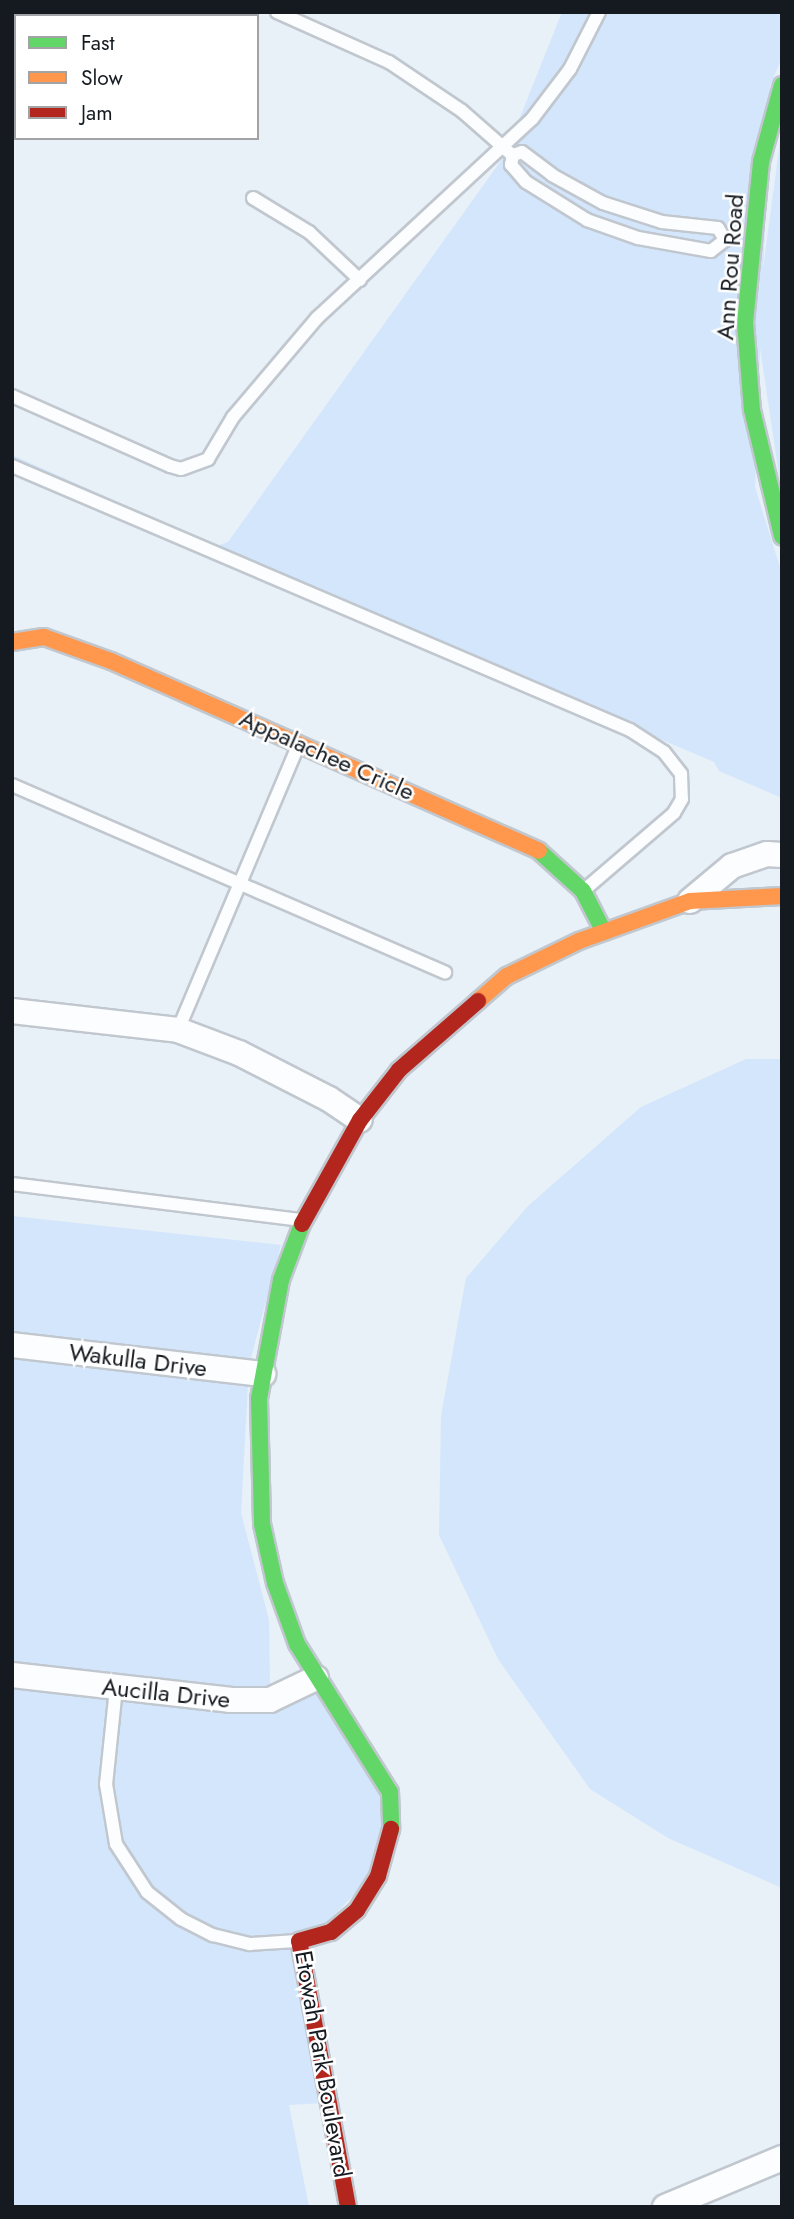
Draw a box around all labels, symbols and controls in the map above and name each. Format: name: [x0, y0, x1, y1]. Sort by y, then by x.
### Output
legend: [14, 14, 259, 140]
text: Fast: [81, 28, 114, 58]
text: Slow: [81, 63, 123, 93]
text: Jam: [81, 98, 113, 128]
street label: Ann Rou Road: [711, 193, 749, 341]
street label: Appalachee Cricle: [235, 704, 419, 806]
street label: Wakulla Drive: [67, 1337, 209, 1383]
street label: Aucilla Drive: [100, 1672, 232, 1714]
street label: Etowah Park Boulevard: [289, 1948, 357, 2180]

